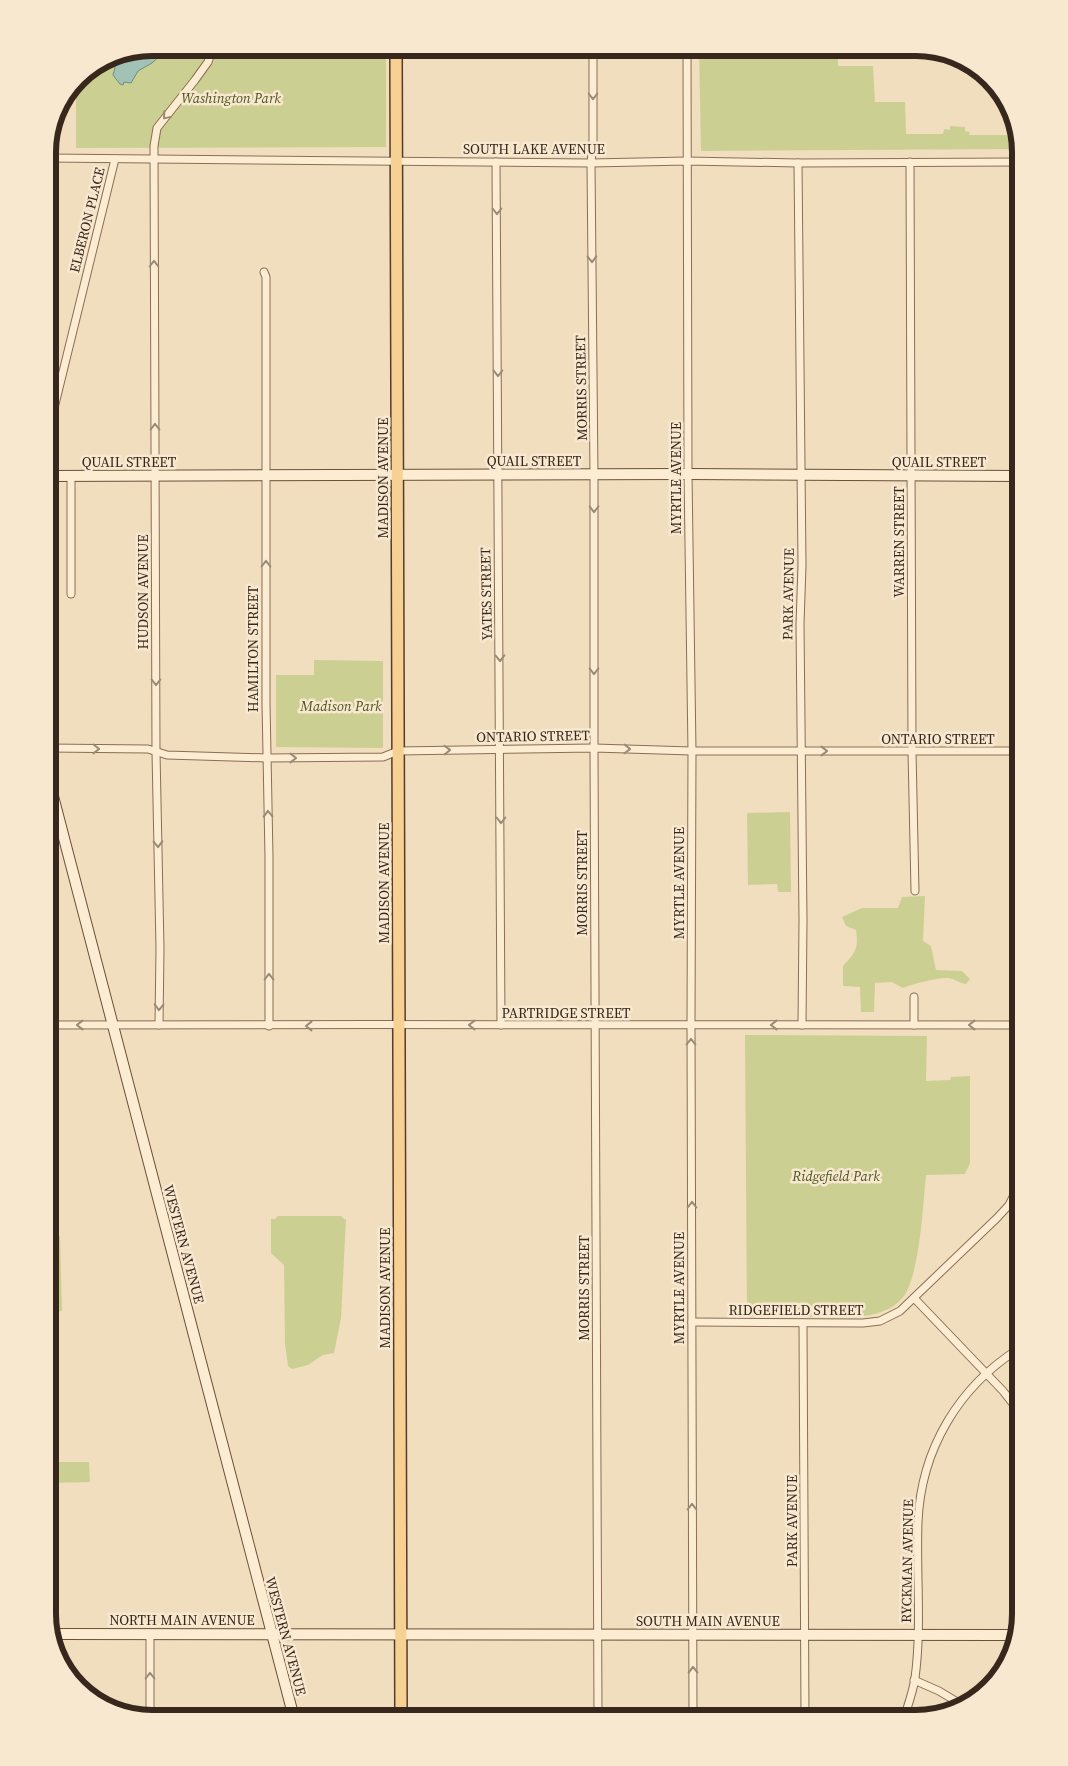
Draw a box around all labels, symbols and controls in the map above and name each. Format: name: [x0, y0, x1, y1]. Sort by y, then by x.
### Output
park label: Washington Park: [181, 88, 281, 108]
one-way arrow: [588, 93, 598, 101]
one-way arrow: [163, 111, 172, 120]
street label: SOUTH LAKE AVENUE: [463, 139, 605, 159]
street label: ELBERON PLACE: [64, 165, 110, 275]
one-way arrow: [492, 207, 502, 215]
one-way arrow: [587, 256, 597, 263]
one-way arrow: [149, 260, 159, 268]
street label: MORRIS STREET: [570, 334, 592, 441]
one-way arrow: [493, 370, 503, 377]
street label: MADISON AVENUE: [373, 418, 393, 538]
one-way arrow: [150, 422, 160, 430]
street label: MYRTLE AVENUE: [666, 422, 686, 534]
street label: QUAIL STREET: [487, 451, 582, 471]
street label: QUAIL STREET: [82, 452, 177, 472]
street label: QUAIL STREET: [892, 452, 987, 472]
street label: WARREN STREET: [889, 486, 909, 598]
one-way arrow: [589, 506, 599, 513]
street label: HUDSON AVENUE: [133, 534, 153, 650]
street label: YATES STREET: [475, 547, 497, 641]
street label: PARK AVENUE: [777, 548, 799, 640]
one-way arrow: [261, 560, 271, 568]
street label: HAMILTON STREET: [243, 585, 263, 712]
one-way arrow: [494, 654, 505, 662]
one-way arrow: [589, 668, 599, 676]
one-way arrow: [151, 678, 161, 686]
park label: Madison Park: [299, 696, 382, 716]
street label: ONTARIO STREET: [476, 725, 591, 747]
street label: ONTARIO STREET: [881, 729, 995, 749]
one-way arrow: [93, 744, 101, 754]
one-way arrow: [624, 744, 631, 754]
one-way arrow: [444, 745, 451, 755]
one-way arrow: [821, 746, 829, 756]
one-way arrow: [290, 753, 297, 763]
one-way arrow: [263, 810, 273, 818]
one-way arrow: [496, 817, 506, 825]
street label: MADISON AVENUE: [374, 823, 394, 943]
street label: MYRTLE AVENUE: [669, 827, 689, 939]
street label: MORRIS STREET: [572, 830, 592, 936]
one-way arrow: [153, 840, 163, 848]
one-way arrow: [264, 973, 274, 980]
one-way arrow: [154, 1003, 164, 1011]
street label: PARTRIDGE STREET: [501, 1003, 631, 1023]
one-way arrow: [76, 1020, 84, 1030]
one-way arrow: [467, 1020, 475, 1030]
one-way arrow: [770, 1020, 778, 1030]
one-way arrow: [967, 1020, 975, 1030]
one-way arrow: [305, 1021, 313, 1031]
one-way arrow: [686, 1038, 696, 1046]
park label: Ridgefield Park: [791, 1166, 880, 1186]
street label: WESTERN AVENUE: [158, 1182, 210, 1306]
one-way arrow: [686, 1200, 697, 1208]
street label: MADISON AVENUE: [375, 1228, 395, 1348]
street label: MYRTLE AVENUE: [669, 1232, 689, 1344]
street label: MORRIS STREET: [574, 1235, 594, 1341]
street label: RIDGEFIELD STREET: [728, 1300, 864, 1320]
street label: PARK AVENUE: [782, 1475, 802, 1567]
street label: RYCKMAN AVENUE: [896, 1499, 918, 1623]
one-way arrow: [687, 1503, 697, 1510]
street label: WESTERN AVENUE: [260, 1574, 312, 1698]
street label: NORTH MAIN AVENUE: [109, 1610, 255, 1630]
street label: SOUTH MAIN AVENUE: [636, 1611, 780, 1631]
one-way arrow: [688, 1665, 698, 1673]
one-way arrow: [145, 1672, 155, 1680]

